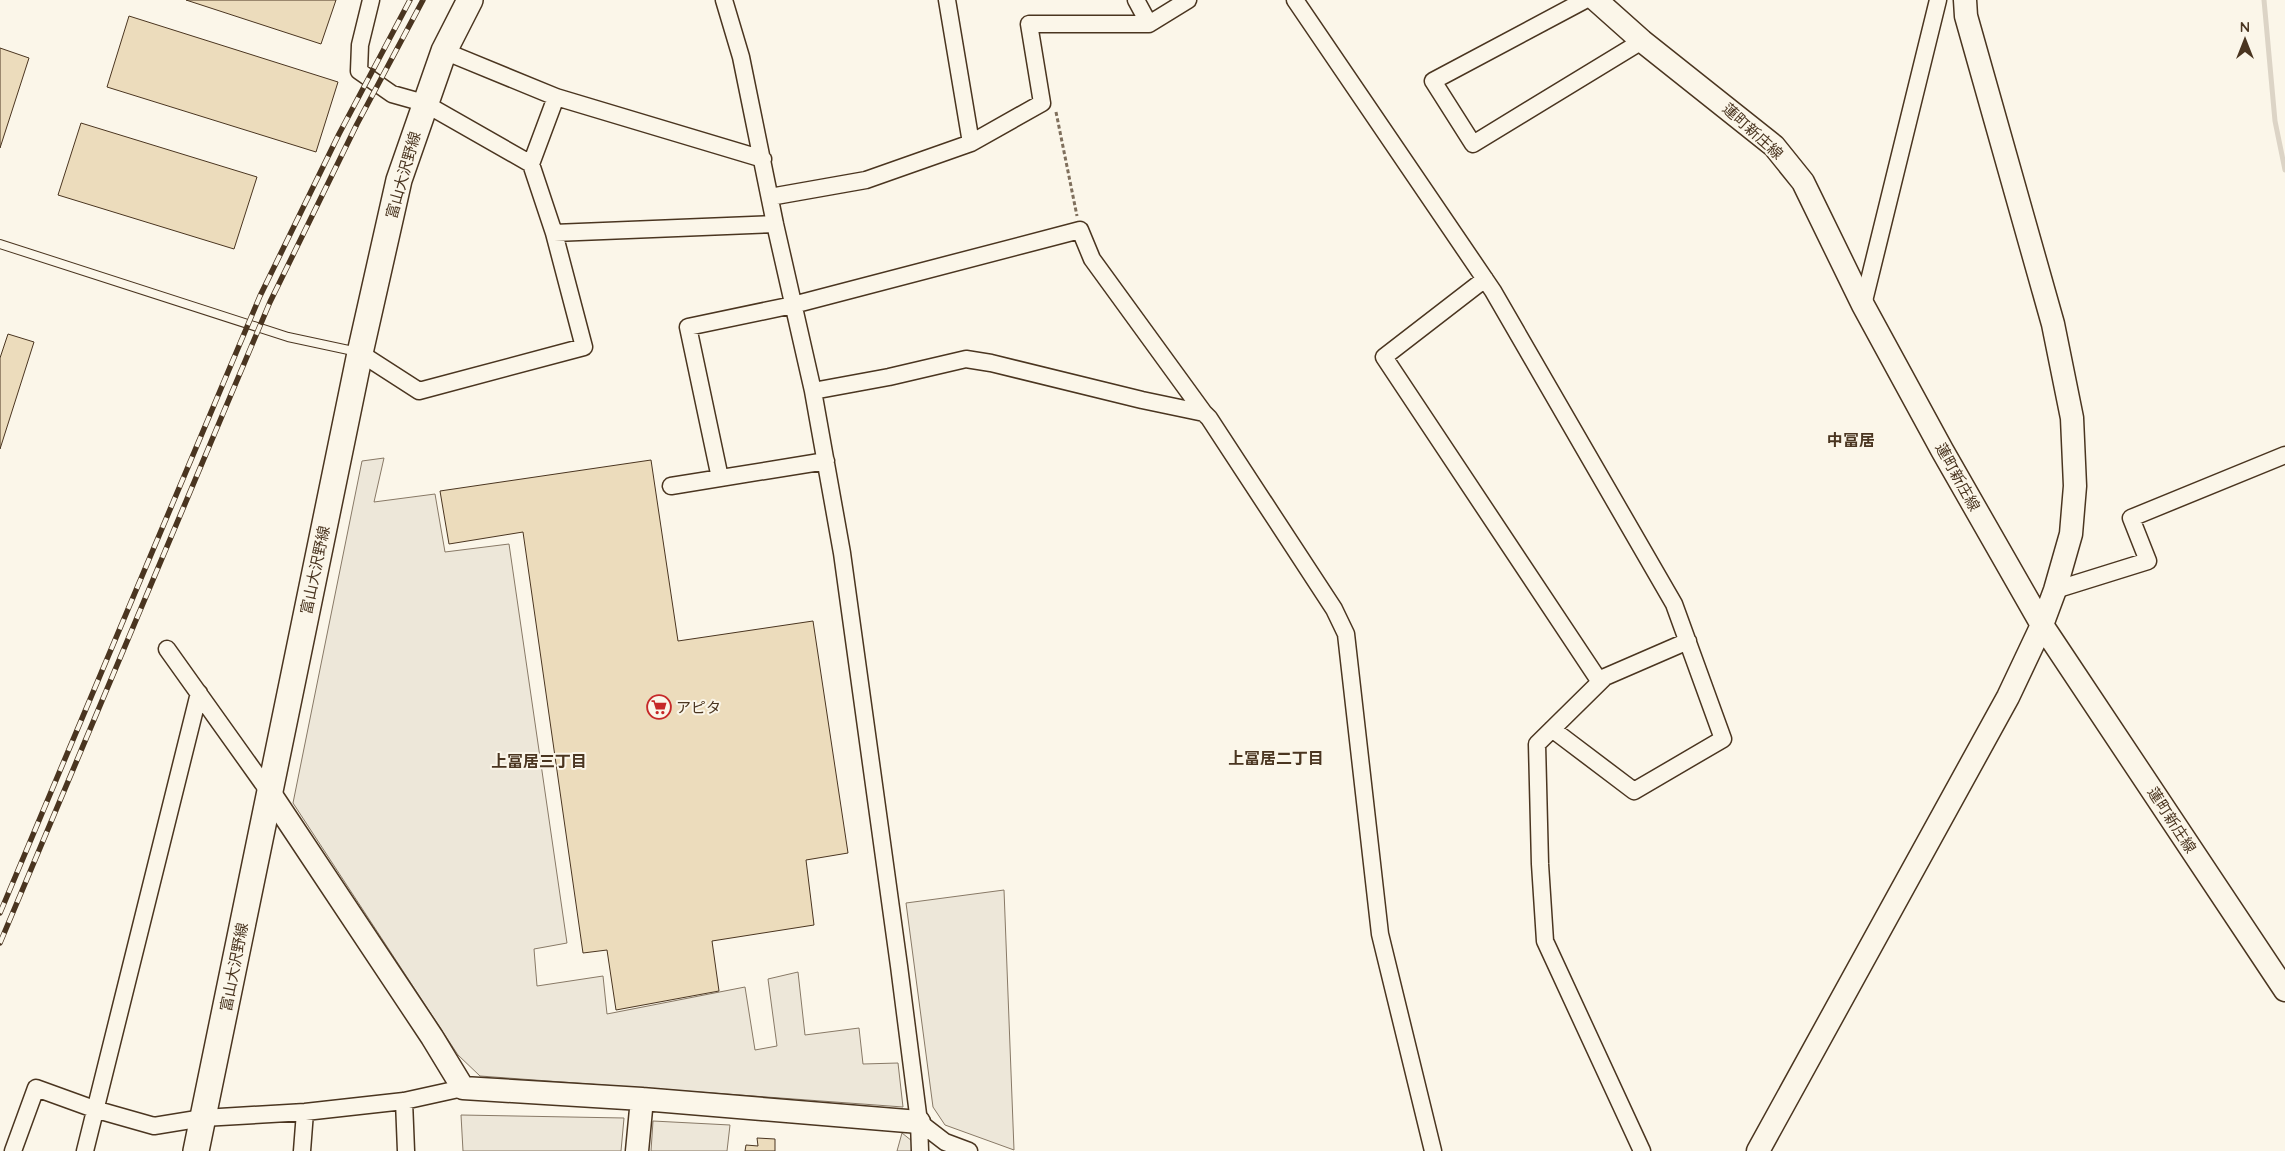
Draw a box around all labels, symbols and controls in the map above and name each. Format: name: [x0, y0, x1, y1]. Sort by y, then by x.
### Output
north arrow: [2220, 15, 2270, 65]
text: N: [2240, 18, 2250, 36]
street label: 蓮町新庄線: [1719, 99, 1787, 163]
street label: 富山大沢野線: [381, 129, 425, 221]
district label: 中冨居: [1827, 430, 1875, 450]
street label: 蓮町新庄線: [1932, 440, 1984, 514]
street label: 富山大沢野線: [296, 524, 334, 616]
supermarket icon: アピタ: [646, 694, 672, 720]
place label: アピタ: [676, 698, 721, 717]
district label: 上冨居二丁目: [1228, 748, 1324, 768]
district label: 上冨居三丁目: [491, 751, 587, 771]
street label: 蓮町新庄線: [2144, 783, 2200, 857]
street label: 富山大沢野線: [216, 921, 252, 1013]

